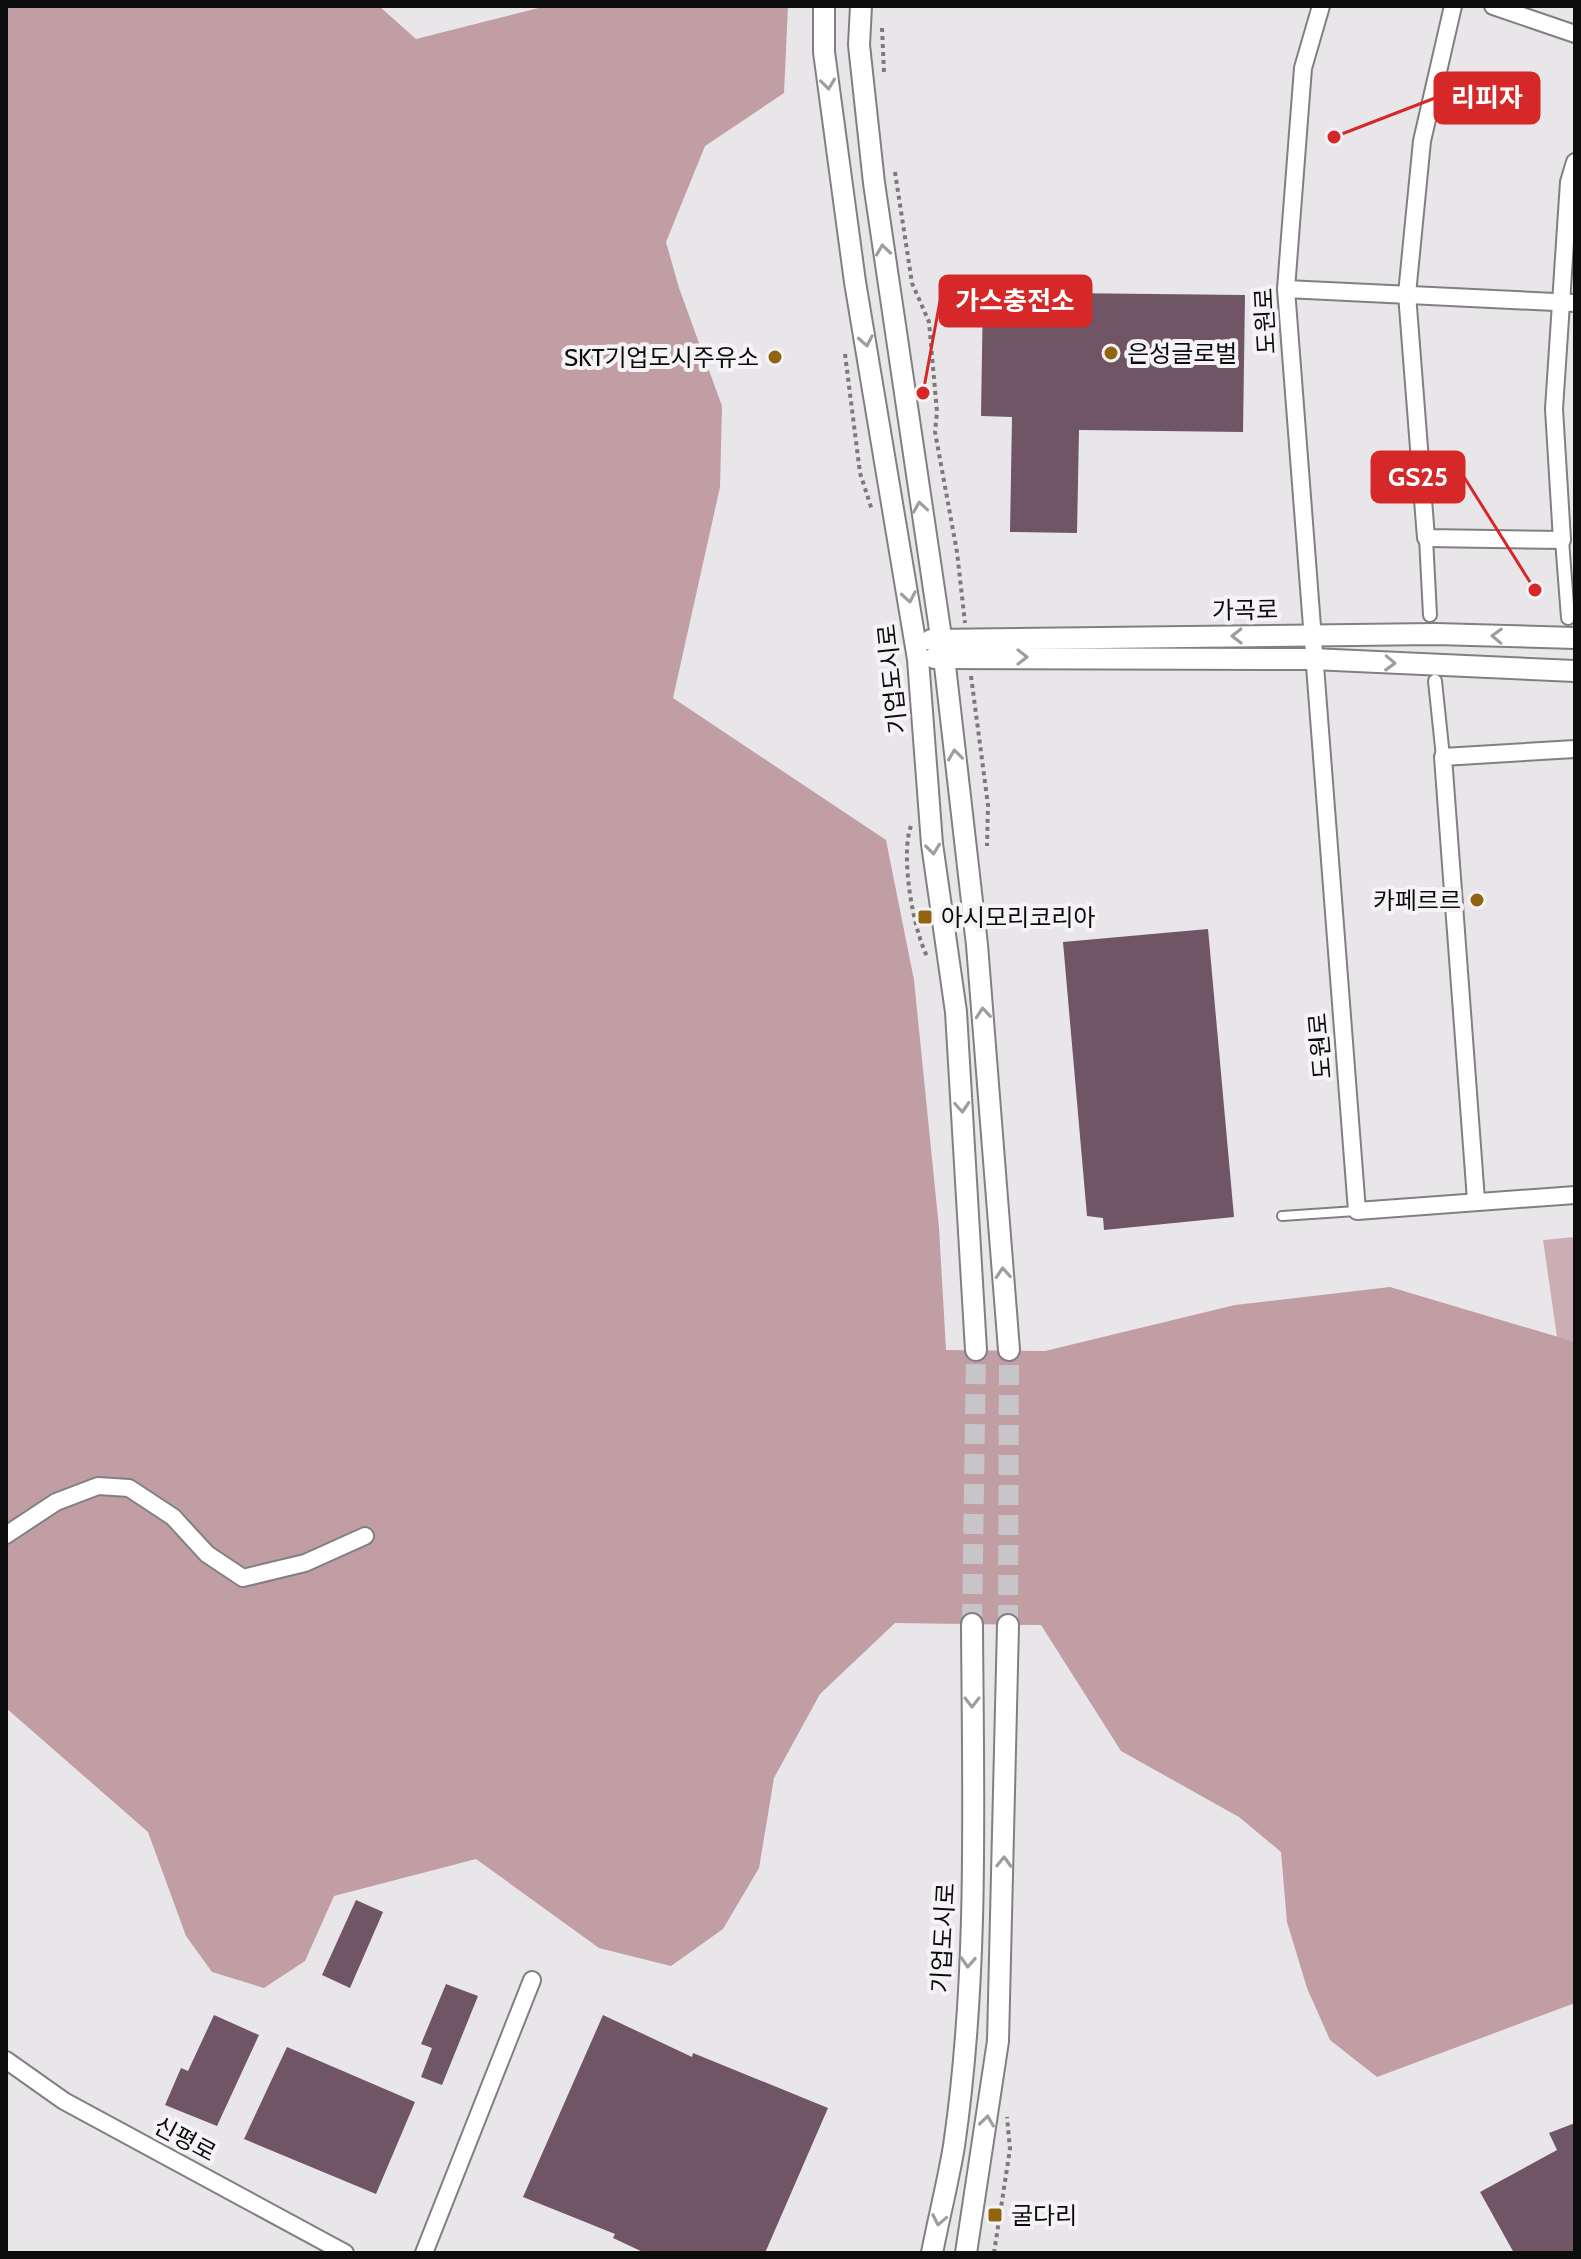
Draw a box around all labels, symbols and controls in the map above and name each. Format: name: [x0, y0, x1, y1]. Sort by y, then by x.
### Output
callout: 리피자: [1435, 73, 1539, 123]
one-way arrow: [819, 77, 836, 91]
text: 리피자: [1451, 82, 1523, 114]
one-way arrow: [874, 243, 891, 256]
callout: 가스충전소: [940, 276, 1091, 326]
text: 가스충전소: [955, 285, 1075, 317]
street label: 도원로: [1249, 287, 1281, 355]
one-way arrow: [856, 334, 873, 348]
place label: 은성글로벌: [1127, 339, 1237, 368]
place label: SKT기업도시주유소: [564, 343, 759, 372]
marker: 은성글로벌: [1102, 344, 1120, 362]
marker: SKT기업도시주유소: [766, 348, 784, 366]
callout: GS25: [1372, 452, 1464, 502]
text: GS25: [1388, 461, 1448, 493]
one-way arrow: [913, 501, 930, 514]
one-way arrow: [899, 591, 916, 604]
street label: 가곡로: [1212, 595, 1278, 625]
street label: 기업도시로: [872, 623, 912, 735]
one-way arrow: [1230, 627, 1243, 645]
one-way arrow: [1490, 627, 1503, 644]
one-way arrow: [1016, 648, 1029, 666]
one-way arrow: [1384, 654, 1397, 671]
one-way arrow: [947, 748, 964, 761]
one-way arrow: [925, 843, 942, 856]
place label: 카페르르: [1373, 886, 1461, 915]
marker: 카페르르: [1468, 891, 1486, 909]
place label: 아시모리코리아: [941, 903, 1096, 932]
marker: 아시모리코리아: [916, 908, 934, 926]
one-way arrow: [975, 1006, 992, 1019]
street label: 도원로: [1303, 1012, 1337, 1080]
one-way arrow: [953, 1101, 970, 1114]
one-way arrow: [995, 1266, 1012, 1279]
one-way arrow: [963, 1696, 981, 1709]
one-way arrow: [995, 1855, 1012, 1868]
street label: 기업도시로: [926, 1882, 960, 1994]
one-way arrow: [960, 1956, 977, 1969]
street label: 신평로: [149, 2111, 221, 2167]
one-way arrow: [978, 2114, 995, 2128]
place label: 굴다리: [1011, 2201, 1077, 2230]
marker: 굴다리: [986, 2206, 1004, 2224]
one-way arrow: [931, 2212, 948, 2226]

